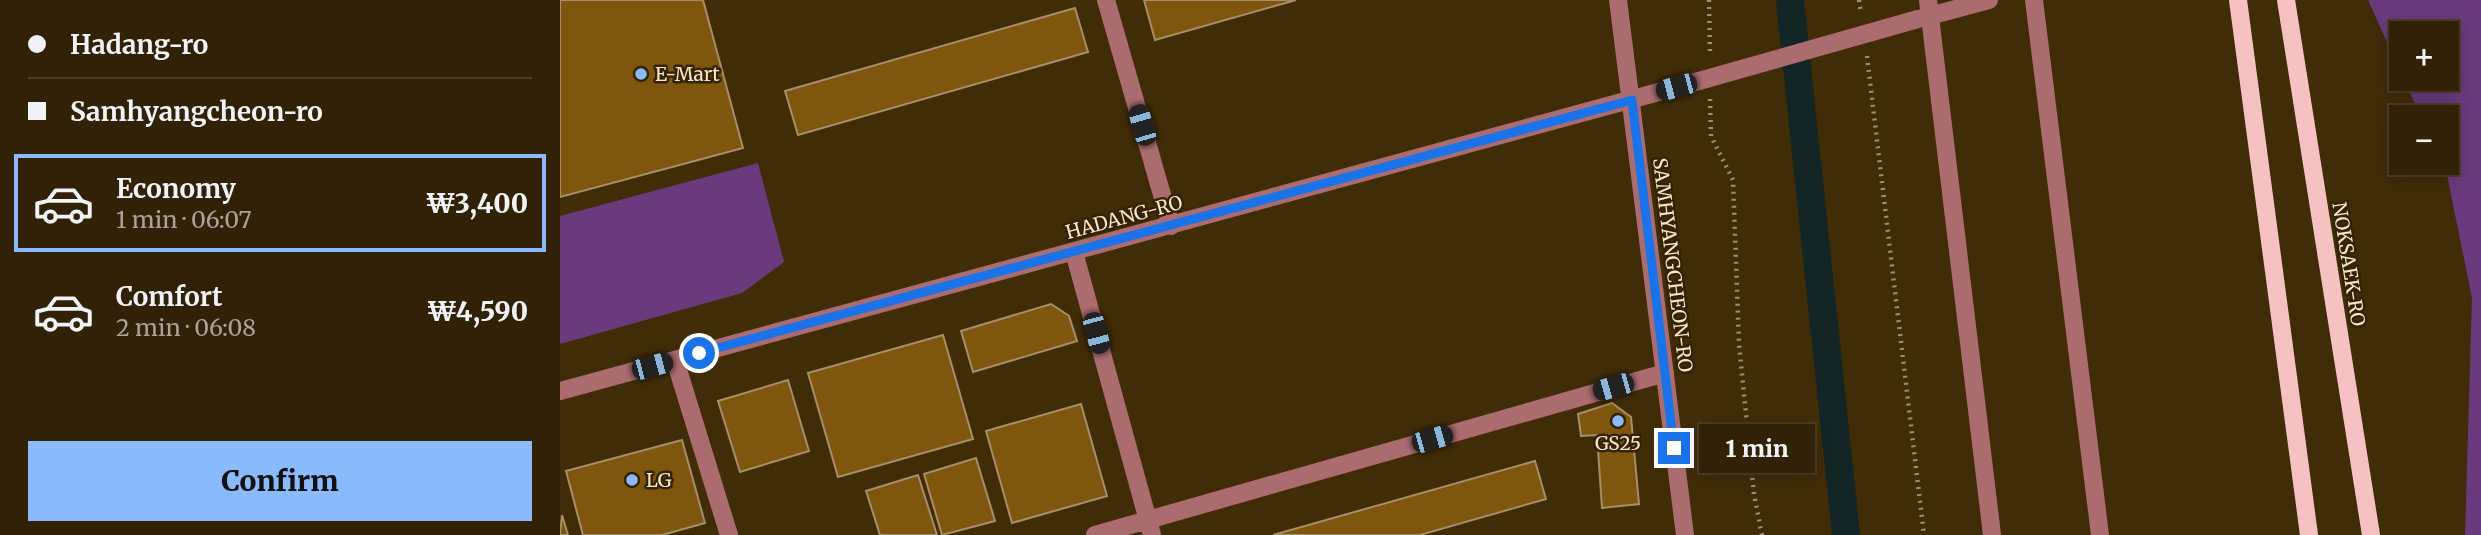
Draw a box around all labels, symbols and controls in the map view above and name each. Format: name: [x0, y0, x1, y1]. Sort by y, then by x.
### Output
map controls: [2389, 21, 2459, 175]
button: +: [2389, 21, 2459, 91]
text: Hadang-ro: [70, 28, 208, 61]
place label: E-Mart: [655, 62, 720, 86]
marker: E-Mart: [633, 66, 649, 82]
car: [1653, 71, 1700, 103]
text: Samhyangcheon-ro: [70, 95, 323, 128]
car: [1127, 102, 1158, 148]
button: −: [2389, 105, 2459, 175]
street label: SAMHYANGCHEON-RO: [1648, 156, 1698, 374]
icon: car: [32, 172, 95, 235]
text: Economy: [116, 172, 236, 205]
text: ₩3,400: [426, 187, 528, 220]
street label: HADANG-RO: [1063, 190, 1185, 244]
street label: NOKSAEK-RO: [2327, 200, 2371, 328]
text: 1 min · 06:07: [116, 205, 252, 234]
icon: car: [32, 280, 95, 343]
text: Comfort: [116, 280, 222, 313]
text: ₩4,590: [427, 295, 528, 328]
car: [1081, 310, 1112, 356]
text: 2 min · 06:08: [116, 313, 256, 342]
route start: [683, 337, 715, 369]
car: [629, 350, 676, 382]
car: [1590, 371, 1637, 403]
marker: GS25: [1610, 413, 1626, 429]
car: [1409, 423, 1456, 455]
callout: 1 min: [1698, 424, 1814, 472]
place label: GS25: [1595, 431, 1641, 455]
route end: [1658, 432, 1690, 464]
text: 1 min: [1725, 434, 1789, 463]
button: Confirm: [28, 441, 532, 521]
place label: LG: [646, 468, 672, 492]
marker: LG: [624, 472, 640, 488]

